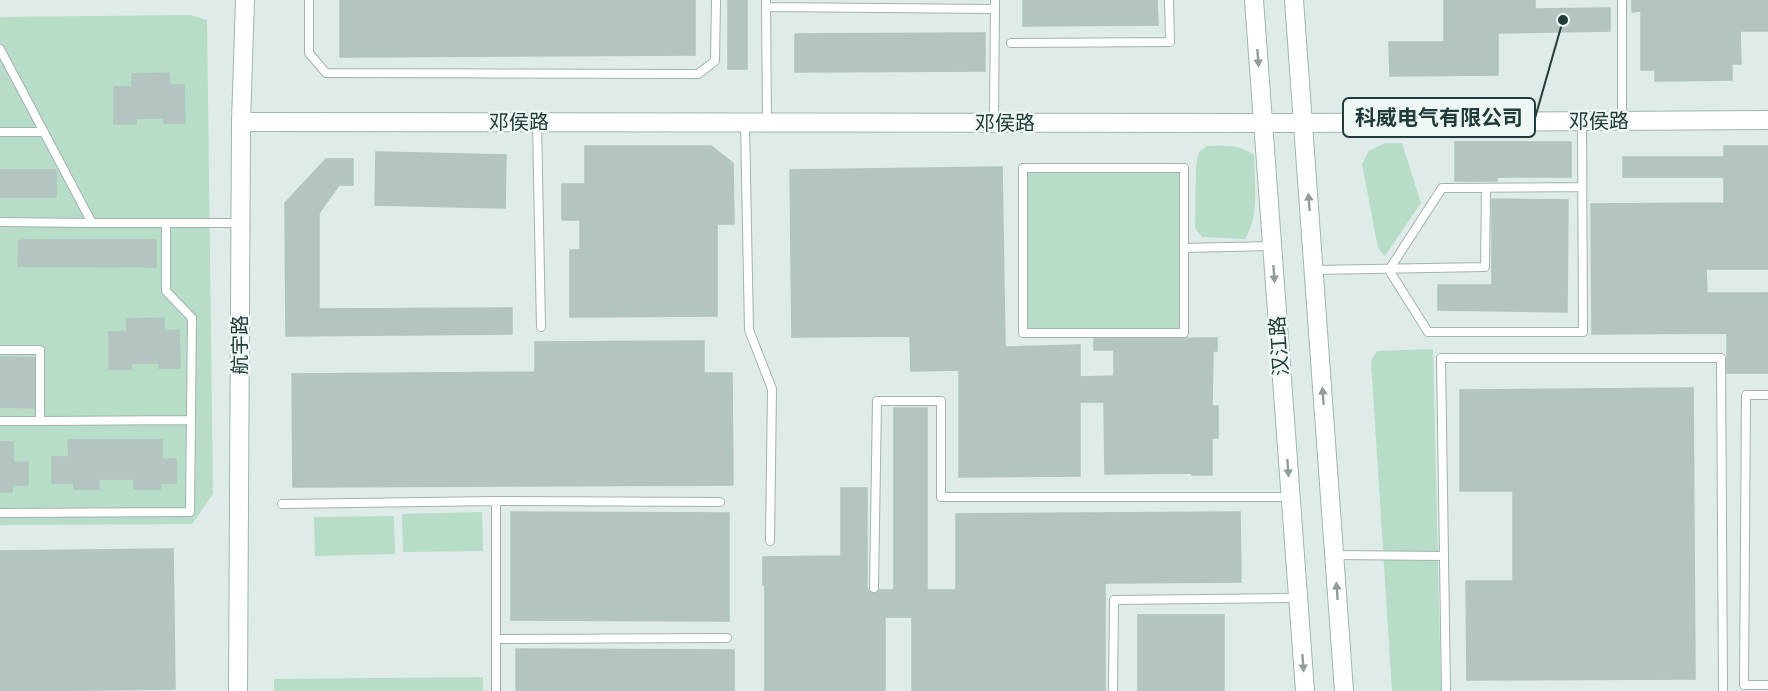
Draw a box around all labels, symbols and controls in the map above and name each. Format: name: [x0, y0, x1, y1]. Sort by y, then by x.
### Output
one-way arrow: [1253, 49, 1263, 68]
callout: 科威电气有限公司: [1343, 98, 1535, 137]
text: 科威电气有限公司: [1355, 103, 1523, 132]
street label: 邓侯路: [1569, 107, 1629, 135]
street label: 邓侯路: [489, 108, 549, 136]
street label: 邓侯路: [975, 109, 1035, 137]
one-way arrow: [1304, 192, 1313, 211]
one-way arrow: [1269, 264, 1279, 283]
street label: 航宇路: [226, 315, 254, 375]
street label: 汉江路: [1263, 315, 1295, 377]
one-way arrow: [1318, 387, 1327, 406]
one-way arrow: [1284, 459, 1293, 478]
one-way arrow: [1332, 581, 1341, 600]
one-way arrow: [1298, 653, 1308, 672]

